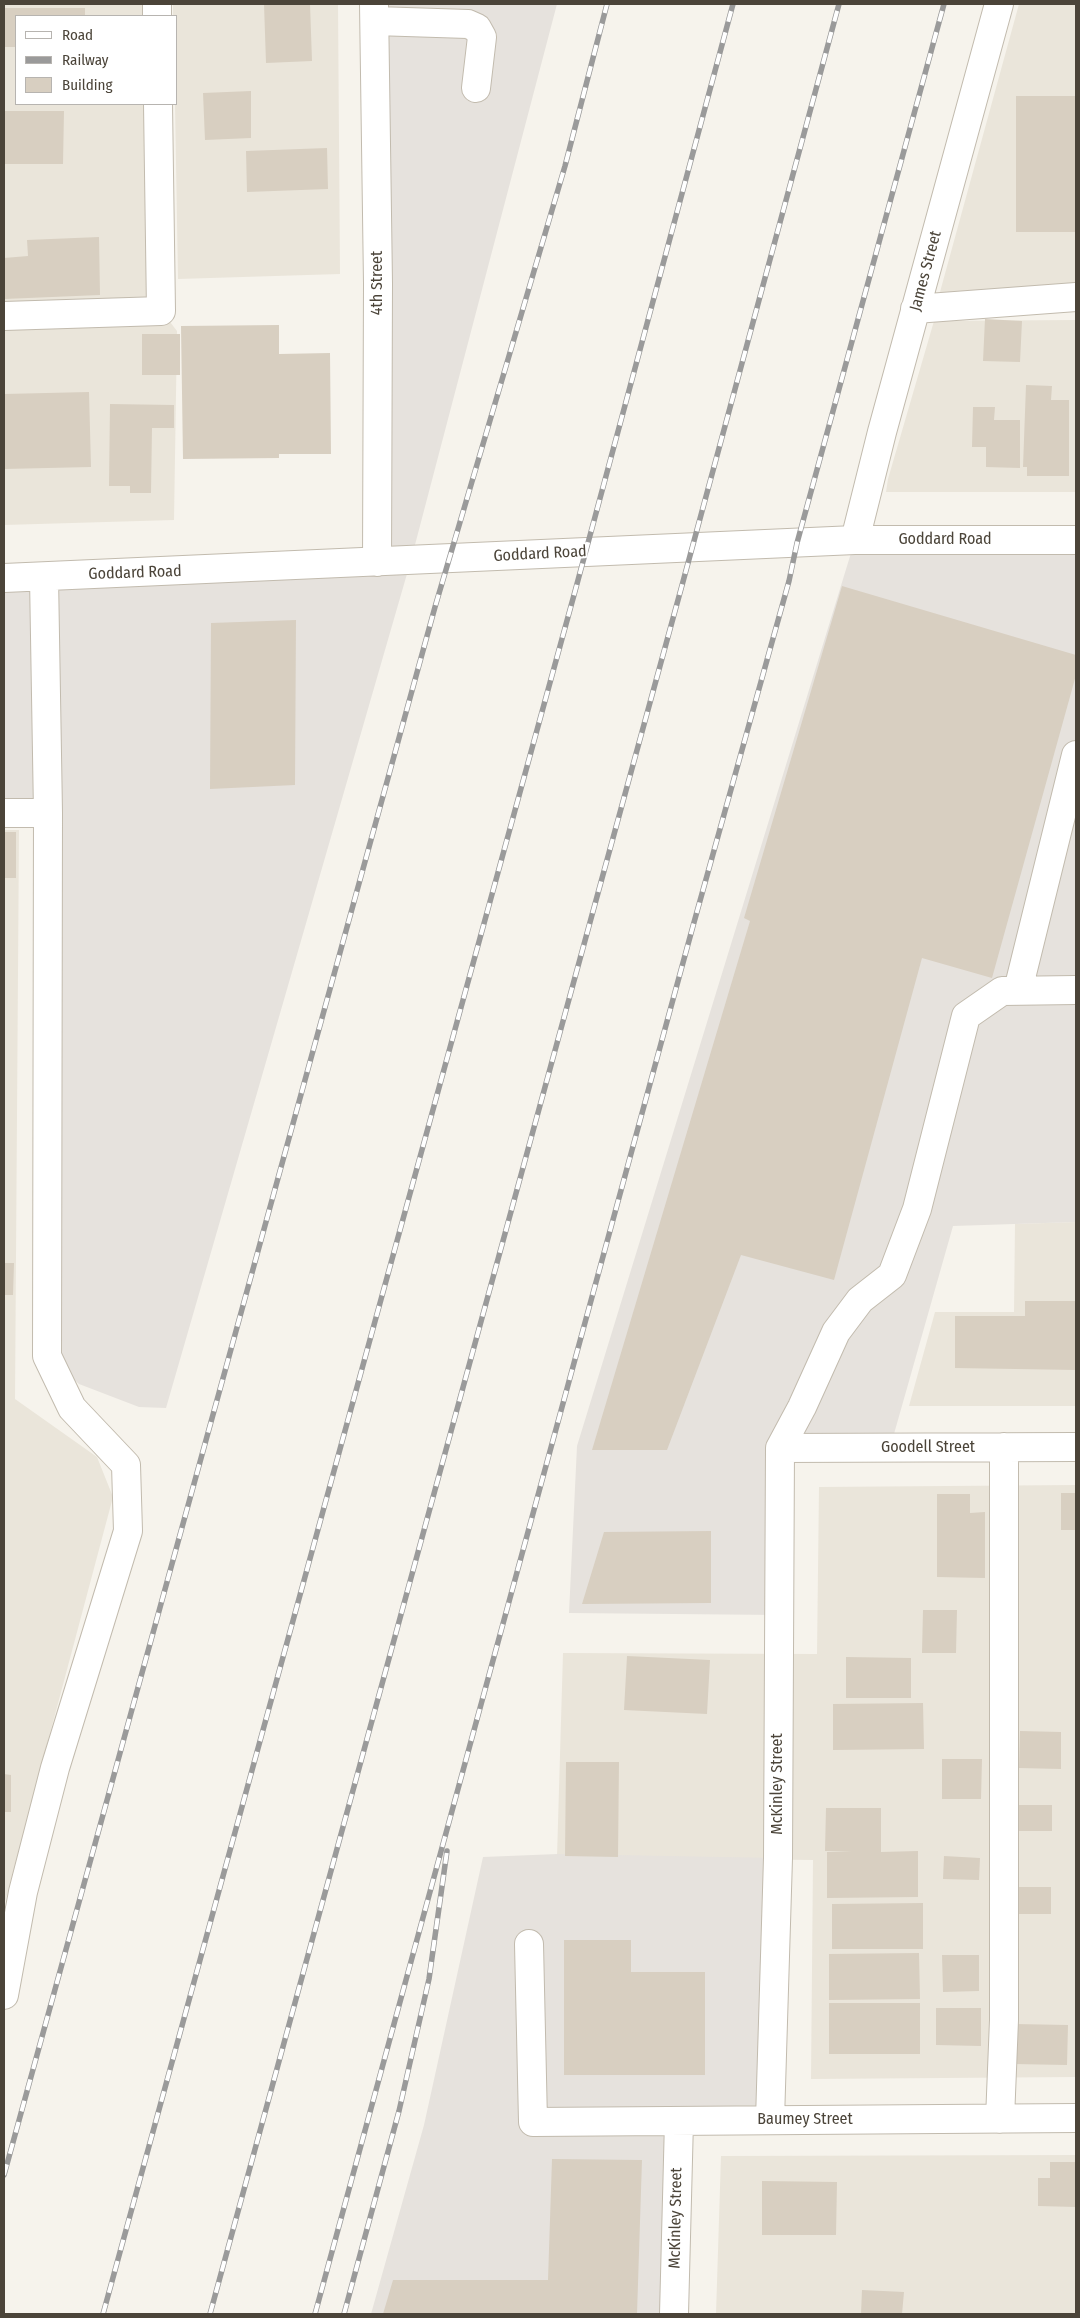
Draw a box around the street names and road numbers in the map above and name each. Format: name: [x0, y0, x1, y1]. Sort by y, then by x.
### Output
street label: James Street: [906, 229, 946, 313]
street label: 4th Street: [368, 251, 388, 315]
street label: Goddard Road: [898, 530, 992, 550]
street label: Goddard Road: [493, 542, 587, 566]
street label: Goddard Road: [88, 562, 182, 584]
street label: Goodell Street: [881, 1438, 975, 1458]
street label: McKinley Street: [768, 1733, 788, 1835]
street label: Baumey Street: [757, 2110, 853, 2130]
street label: McKinley Street: [666, 2167, 686, 2269]

